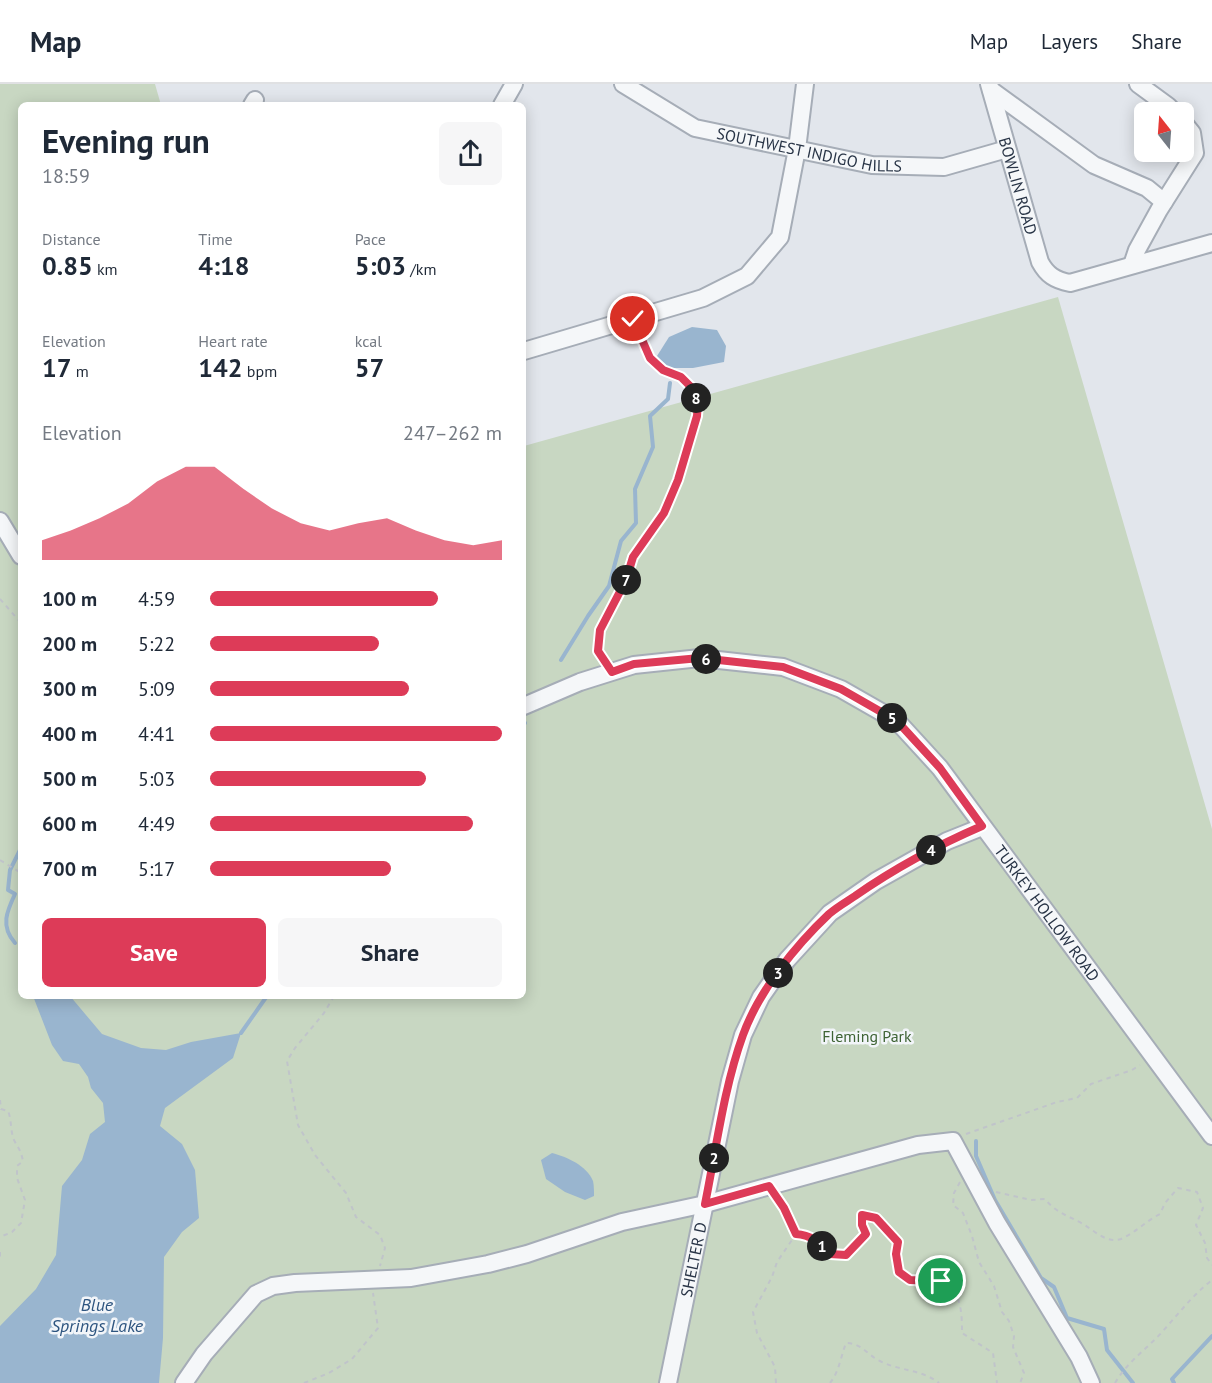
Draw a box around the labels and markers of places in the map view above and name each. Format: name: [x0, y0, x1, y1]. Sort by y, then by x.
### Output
pin: [607, 293, 658, 344]
pin: 8: [681, 383, 711, 413]
pin: 7: [611, 565, 641, 595]
pin: 6: [691, 644, 721, 674]
pin: 5: [877, 703, 907, 733]
pin: 4: [916, 835, 946, 865]
pin: 3: [763, 958, 793, 988]
pin: 2: [699, 1143, 729, 1173]
pin: 1: [807, 1231, 837, 1261]
pin: [915, 1255, 966, 1306]

